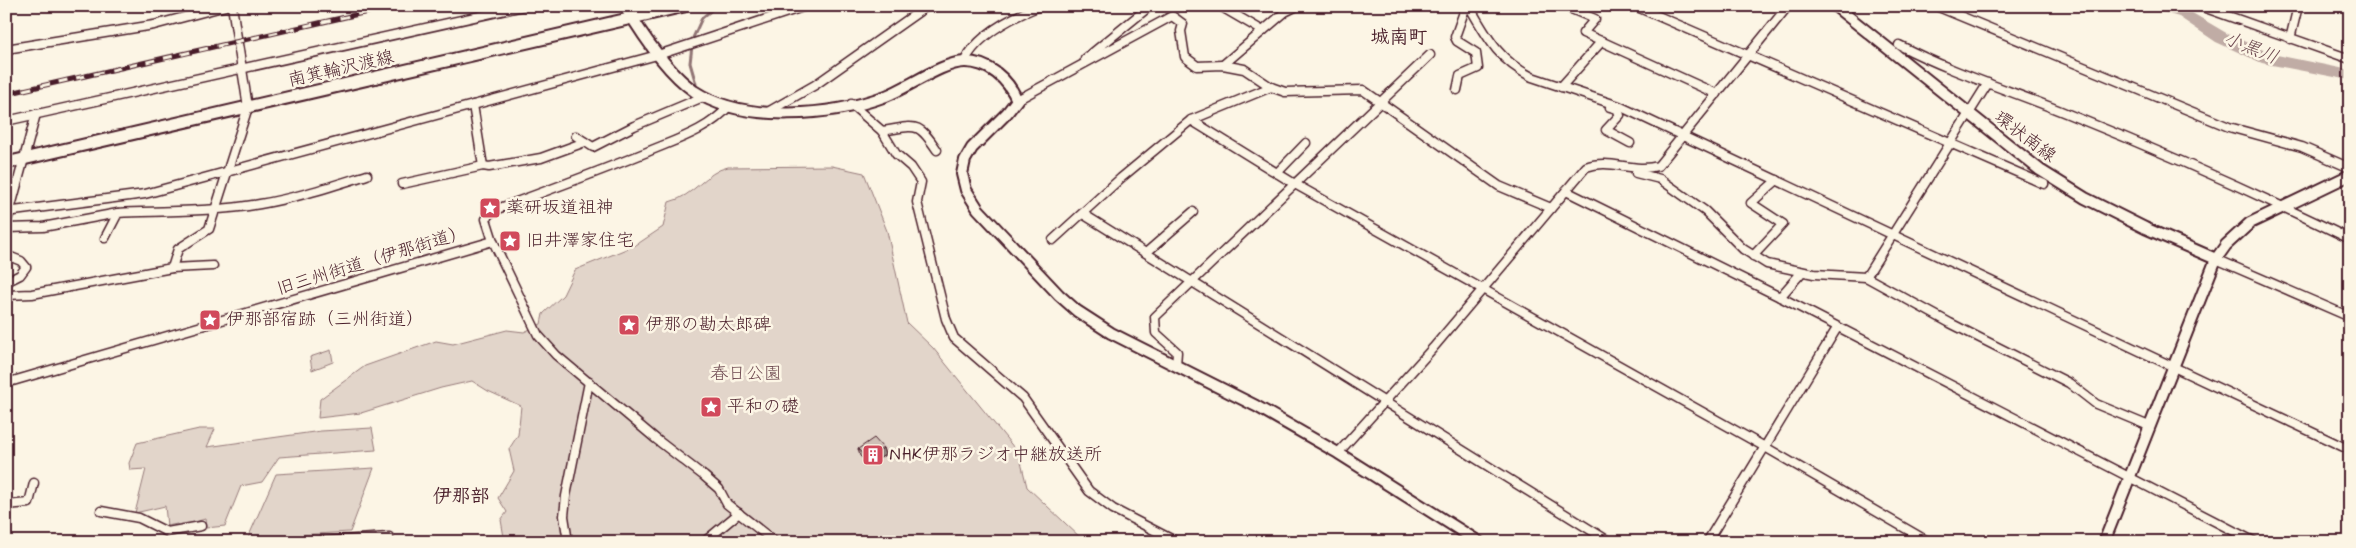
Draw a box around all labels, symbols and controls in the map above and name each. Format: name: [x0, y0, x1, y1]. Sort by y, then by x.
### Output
district label: 城南町: [1370, 25, 1428, 50]
water label: 小黒川: [2220, 26, 2282, 70]
street label: 南箕輪沢渡線: [286, 45, 396, 93]
street label: 環状南線: [1989, 106, 2061, 168]
place icon: 薬研坂道祖神: [478, 196, 502, 220]
place label: 薬研坂道祖神: [506, 196, 614, 220]
street label: 旧三州街道（伊那街道）: [274, 221, 470, 301]
place icon: 旧井澤家住宅: [498, 229, 522, 253]
place label: 旧井澤家住宅: [526, 229, 634, 253]
place icon: 伊那部宿跡（三州街道）: [198, 308, 222, 332]
place label: 伊那部宿跡（三州街道）: [226, 308, 424, 332]
place icon: 伊那の勘太郎碑: [617, 313, 641, 337]
place label: 伊那の勘太郎碑: [645, 313, 771, 337]
park label: 春日公園: [710, 362, 782, 386]
place icon: 平和の礎: [699, 395, 723, 419]
place label: 平和の礎: [727, 395, 799, 419]
building icon: NHK伊那ラジオ中継放送所: [861, 443, 885, 467]
place label: NHK伊那ラジオ中継放送所: [889, 443, 1102, 467]
district label: 伊那部: [432, 484, 490, 509]

